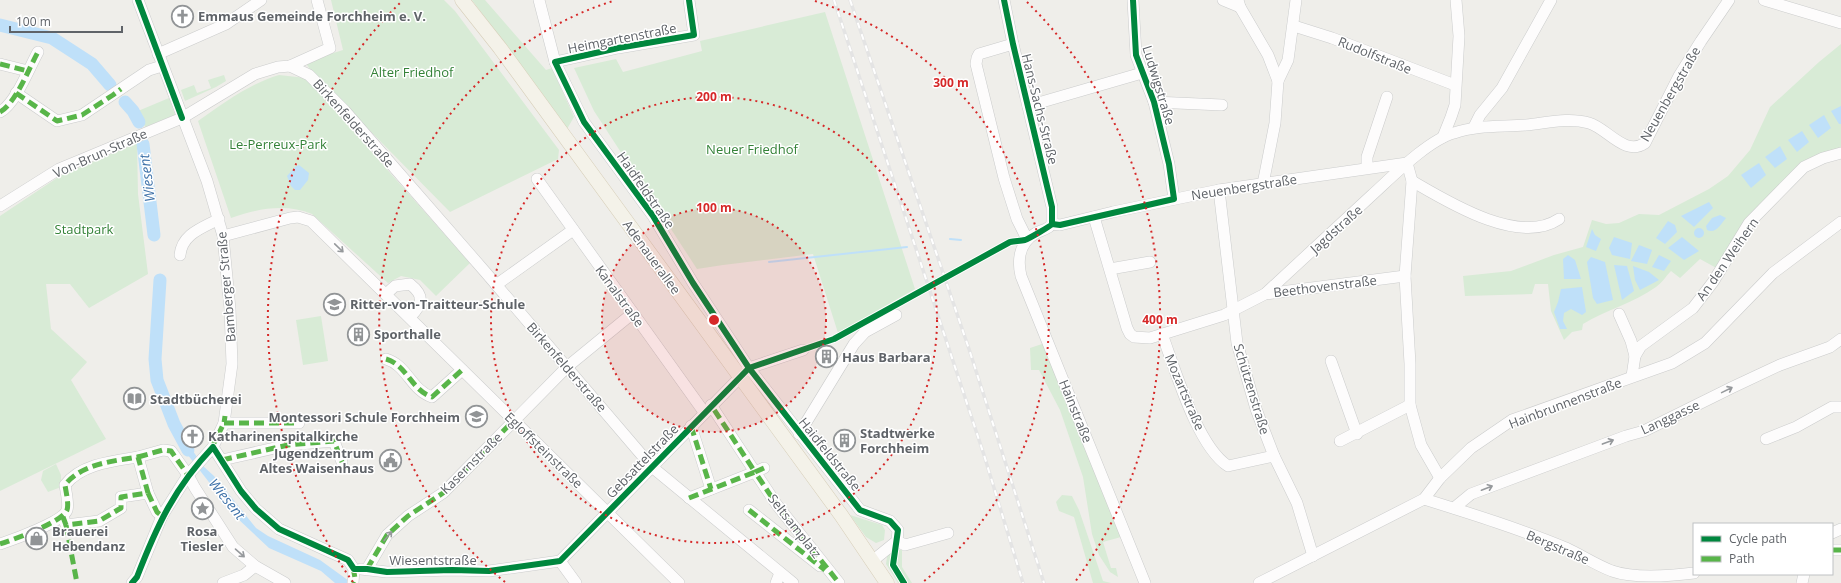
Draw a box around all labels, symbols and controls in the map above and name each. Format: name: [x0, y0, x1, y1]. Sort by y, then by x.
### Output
church icon: Emmaus Gemeinde Forchheim e. V.: [170, 3, 196, 29]
place label: Emmaus Gemeinde Forchheim e. V.: [198, 7, 426, 25]
scale bar: [10, 8, 122, 34]
text: 100 m: [16, 13, 51, 30]
street label: Heimgartenstraße: [566, 19, 678, 57]
street label: Rudolfstraße: [1335, 32, 1415, 78]
street label: Ludwigstraße: [1138, 43, 1180, 127]
street label: Neuenbergstraße: [1636, 43, 1704, 145]
street label: Hans-Sachs-Straße: [1018, 52, 1062, 166]
park label: Alter Friedhof: [371, 63, 454, 81]
text: 300 m: [933, 74, 969, 91]
street label: Birkenfelderstraße: [309, 75, 399, 171]
text: 200 m: [696, 88, 732, 105]
street label: Von-Brun-Straße: [50, 124, 150, 182]
park label: Le-Perreux-Park: [229, 135, 327, 153]
park label: Neuer Friedhof: [706, 140, 799, 158]
street label: Haidfeldstraße: [613, 148, 679, 232]
water label: Wiesent: [134, 152, 159, 203]
street label: Neuenbergstraße: [1190, 170, 1298, 204]
text: 100 m: [696, 199, 732, 216]
street label: Jagdstraße: [1305, 201, 1366, 259]
street label: An den Weihern: [1692, 214, 1762, 304]
street label: Adenauerallee: [619, 216, 685, 298]
park label: Stadtpark: [55, 220, 114, 238]
street label: Bamberger Straße: [212, 231, 240, 343]
one-way arrow: [334, 243, 344, 253]
street label: Kanalstraße: [591, 261, 649, 331]
street label: Beethovenstraße: [1272, 271, 1378, 301]
school or university icon: Ritter-von-Traitteur-Schule: [321, 291, 347, 317]
place label: Ritter-von-Traitteur-Schule: [350, 295, 526, 313]
text: 400 m: [1142, 311, 1178, 328]
centre of rings: [707, 313, 721, 327]
street label: Birkenfelderstraße: [523, 318, 611, 416]
building icon: Sporthalle: [345, 321, 371, 347]
place label: Sporthalle: [374, 325, 441, 343]
street label: Schützenstraße: [1230, 341, 1274, 437]
building icon: Haus Barbara: [814, 344, 840, 370]
place label: Haus Barbara: [842, 348, 931, 366]
street label: Mozartstraße: [1161, 351, 1209, 433]
street label: Hainbrunnenstraße: [1506, 373, 1624, 433]
street label: Hainstraße: [1055, 377, 1097, 445]
one-way arrow: [1720, 385, 1732, 393]
library icon: Stadtbücherei: [121, 386, 147, 412]
place label: Stadtbücherei: [150, 390, 242, 408]
street label: Langgasse: [1638, 396, 1702, 438]
school or university icon: Montessori Schule Forchheim: [463, 404, 489, 430]
place label: Montessori Schule Forchheim: [268, 408, 460, 426]
street label: Egloffsteinstraße: [501, 408, 587, 492]
street label: Haidfeldstraße: [795, 413, 865, 495]
street label: Gebsattelstraße: [602, 420, 682, 502]
church icon: Katharinenspitalkirche: [180, 423, 206, 449]
place label: Stadtwerke Forchheim: [860, 424, 935, 457]
place label: Katharinenspitalkirche: [208, 427, 358, 445]
building icon: Stadtwerke Forchheim: [832, 427, 858, 453]
street label: Kasernstraße: [436, 428, 506, 498]
one-way arrow: [1602, 438, 1614, 446]
place label: Jugendzentrum Altes Waisenhaus: [259, 444, 374, 477]
public building icon: Jugendzentrum Altes Waisenhaus: [377, 447, 403, 473]
water label: Wiesent: [205, 474, 251, 524]
one-way arrow: [1480, 483, 1492, 491]
street label: Seltsamplatz: [764, 490, 826, 562]
place icon: Rosa Tiesler: [189, 496, 215, 522]
place label: Brauerei Hebendanz: [52, 522, 125, 555]
place label: Rosa Tiesler: [180, 522, 224, 555]
legend: [1693, 523, 1833, 575]
shop icon: Brauerei Hebendanz: [23, 525, 49, 551]
street label: Bergstraße: [1524, 526, 1592, 568]
one-way arrow: [384, 530, 392, 541]
text: Cycle path: [1729, 530, 1787, 547]
one-way arrow: [235, 549, 246, 558]
text: Path: [1729, 550, 1755, 567]
street label: Wiesentstraße: [389, 551, 477, 569]

